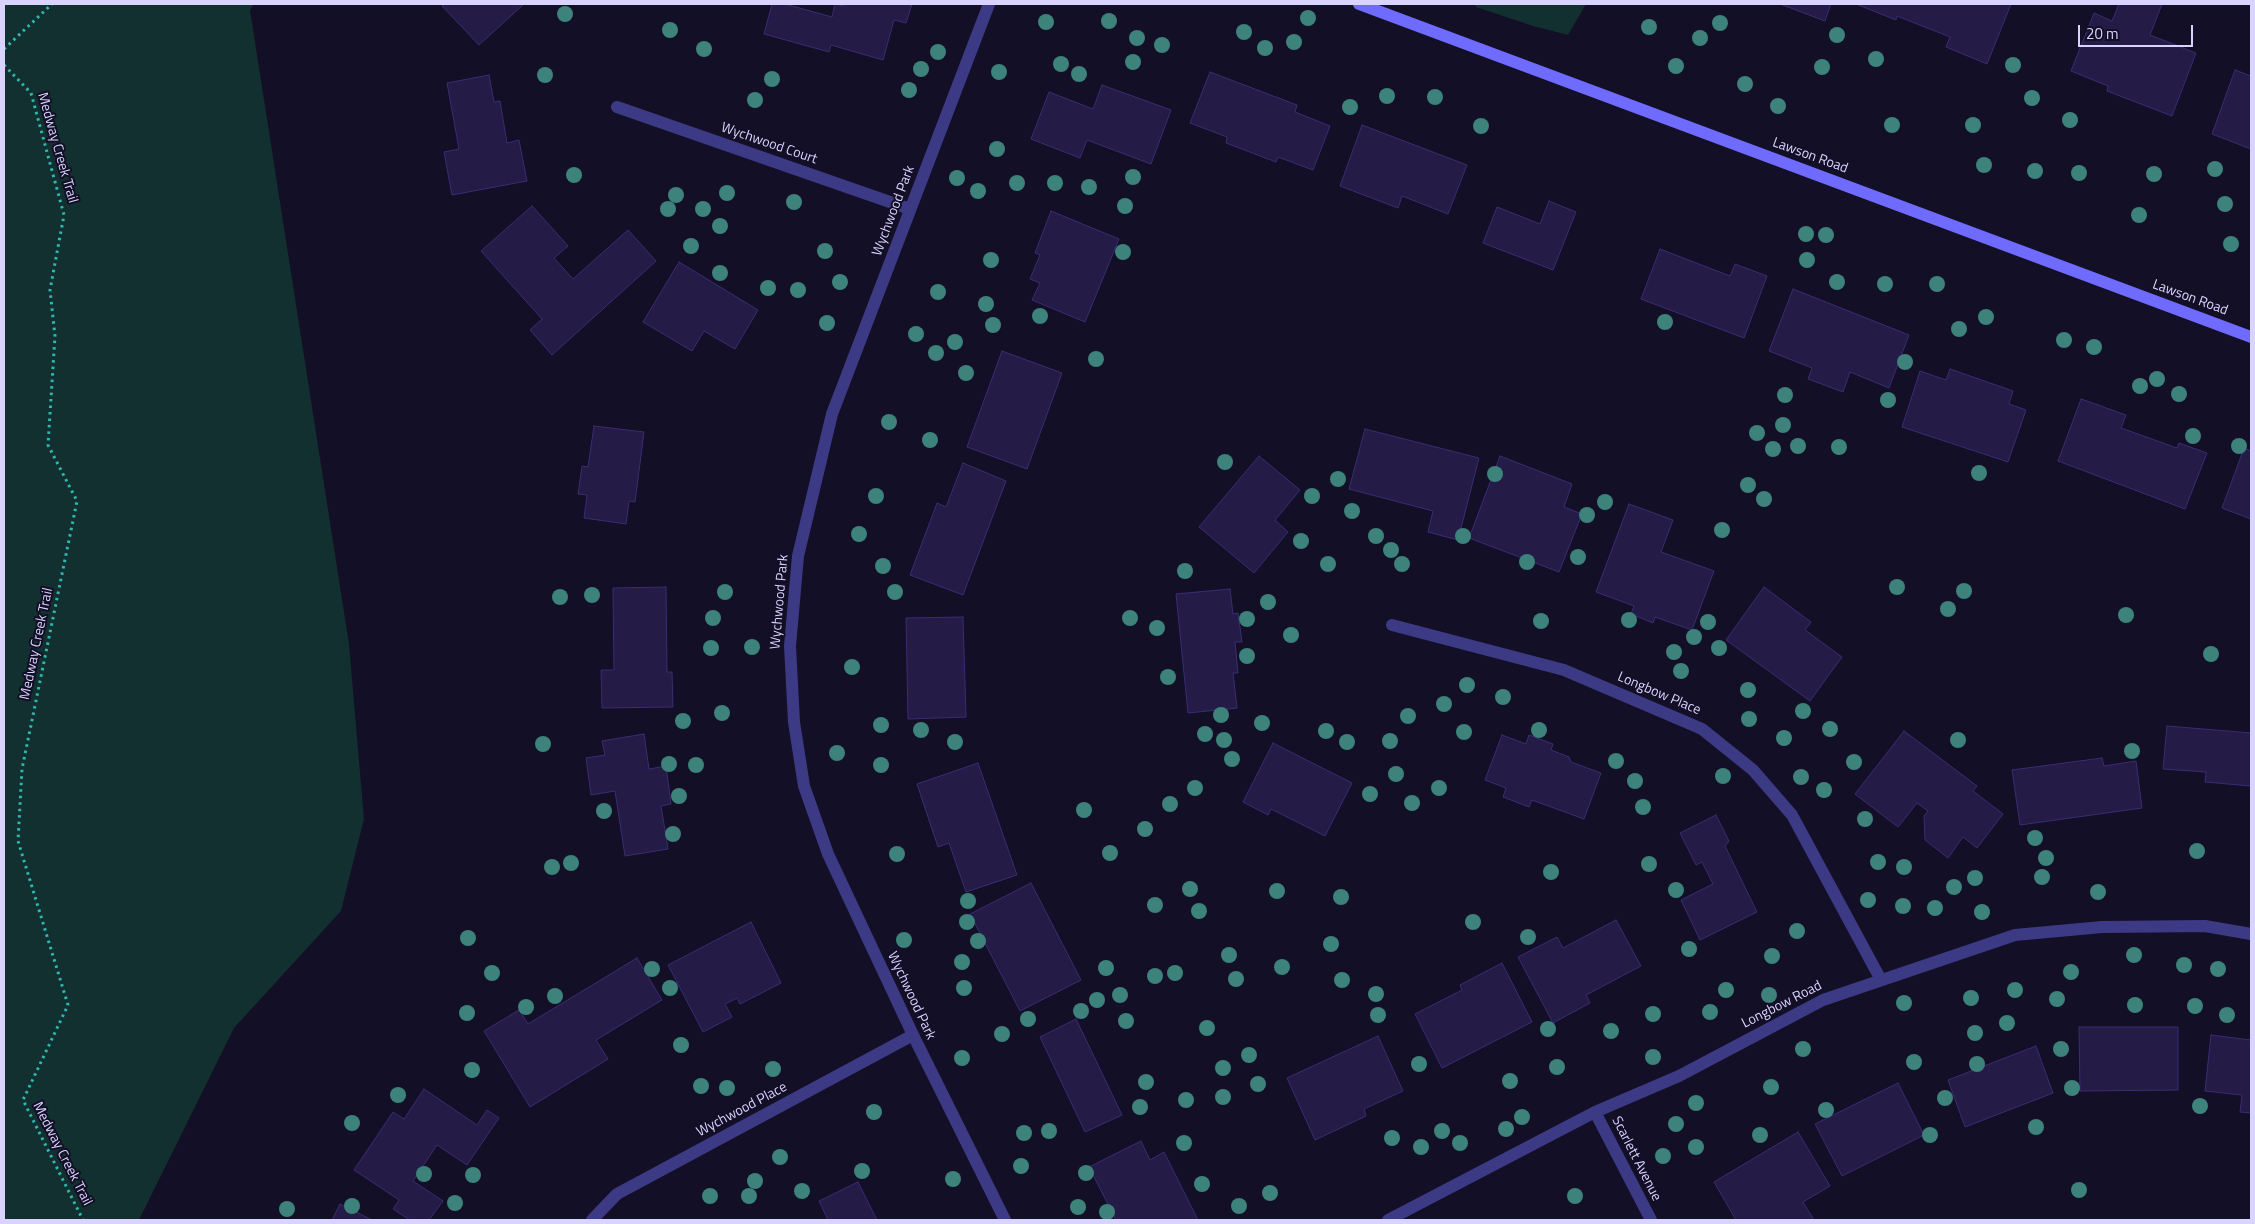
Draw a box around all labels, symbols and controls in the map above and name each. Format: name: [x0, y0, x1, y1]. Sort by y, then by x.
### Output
scale bar: [2080, 15, 2195, 47]
text: 20 m: [2086, 22, 2119, 45]
street label: Medway Creek Trail: [33, 91, 81, 205]
street label: Wychwood Court: [719, 120, 819, 168]
street label: Lawson Road: [1770, 135, 1850, 177]
street label: Wychwood Park: [869, 164, 919, 258]
street label: Lawson Road: [2150, 277, 2230, 319]
street label: Wychwood Park: [767, 554, 793, 650]
street label: Medway Creek Trail: [17, 586, 57, 702]
street label: Longbow Place: [1615, 669, 1703, 719]
street label: Wychwood Park: [883, 949, 939, 1043]
street label: Longbow Road: [1739, 978, 1825, 1032]
street label: Wychwood Place: [694, 1079, 790, 1141]
street label: Medway Creek Trail: [29, 1099, 95, 1209]
street label: Scarlett Avenue: [1608, 1114, 1664, 1204]

